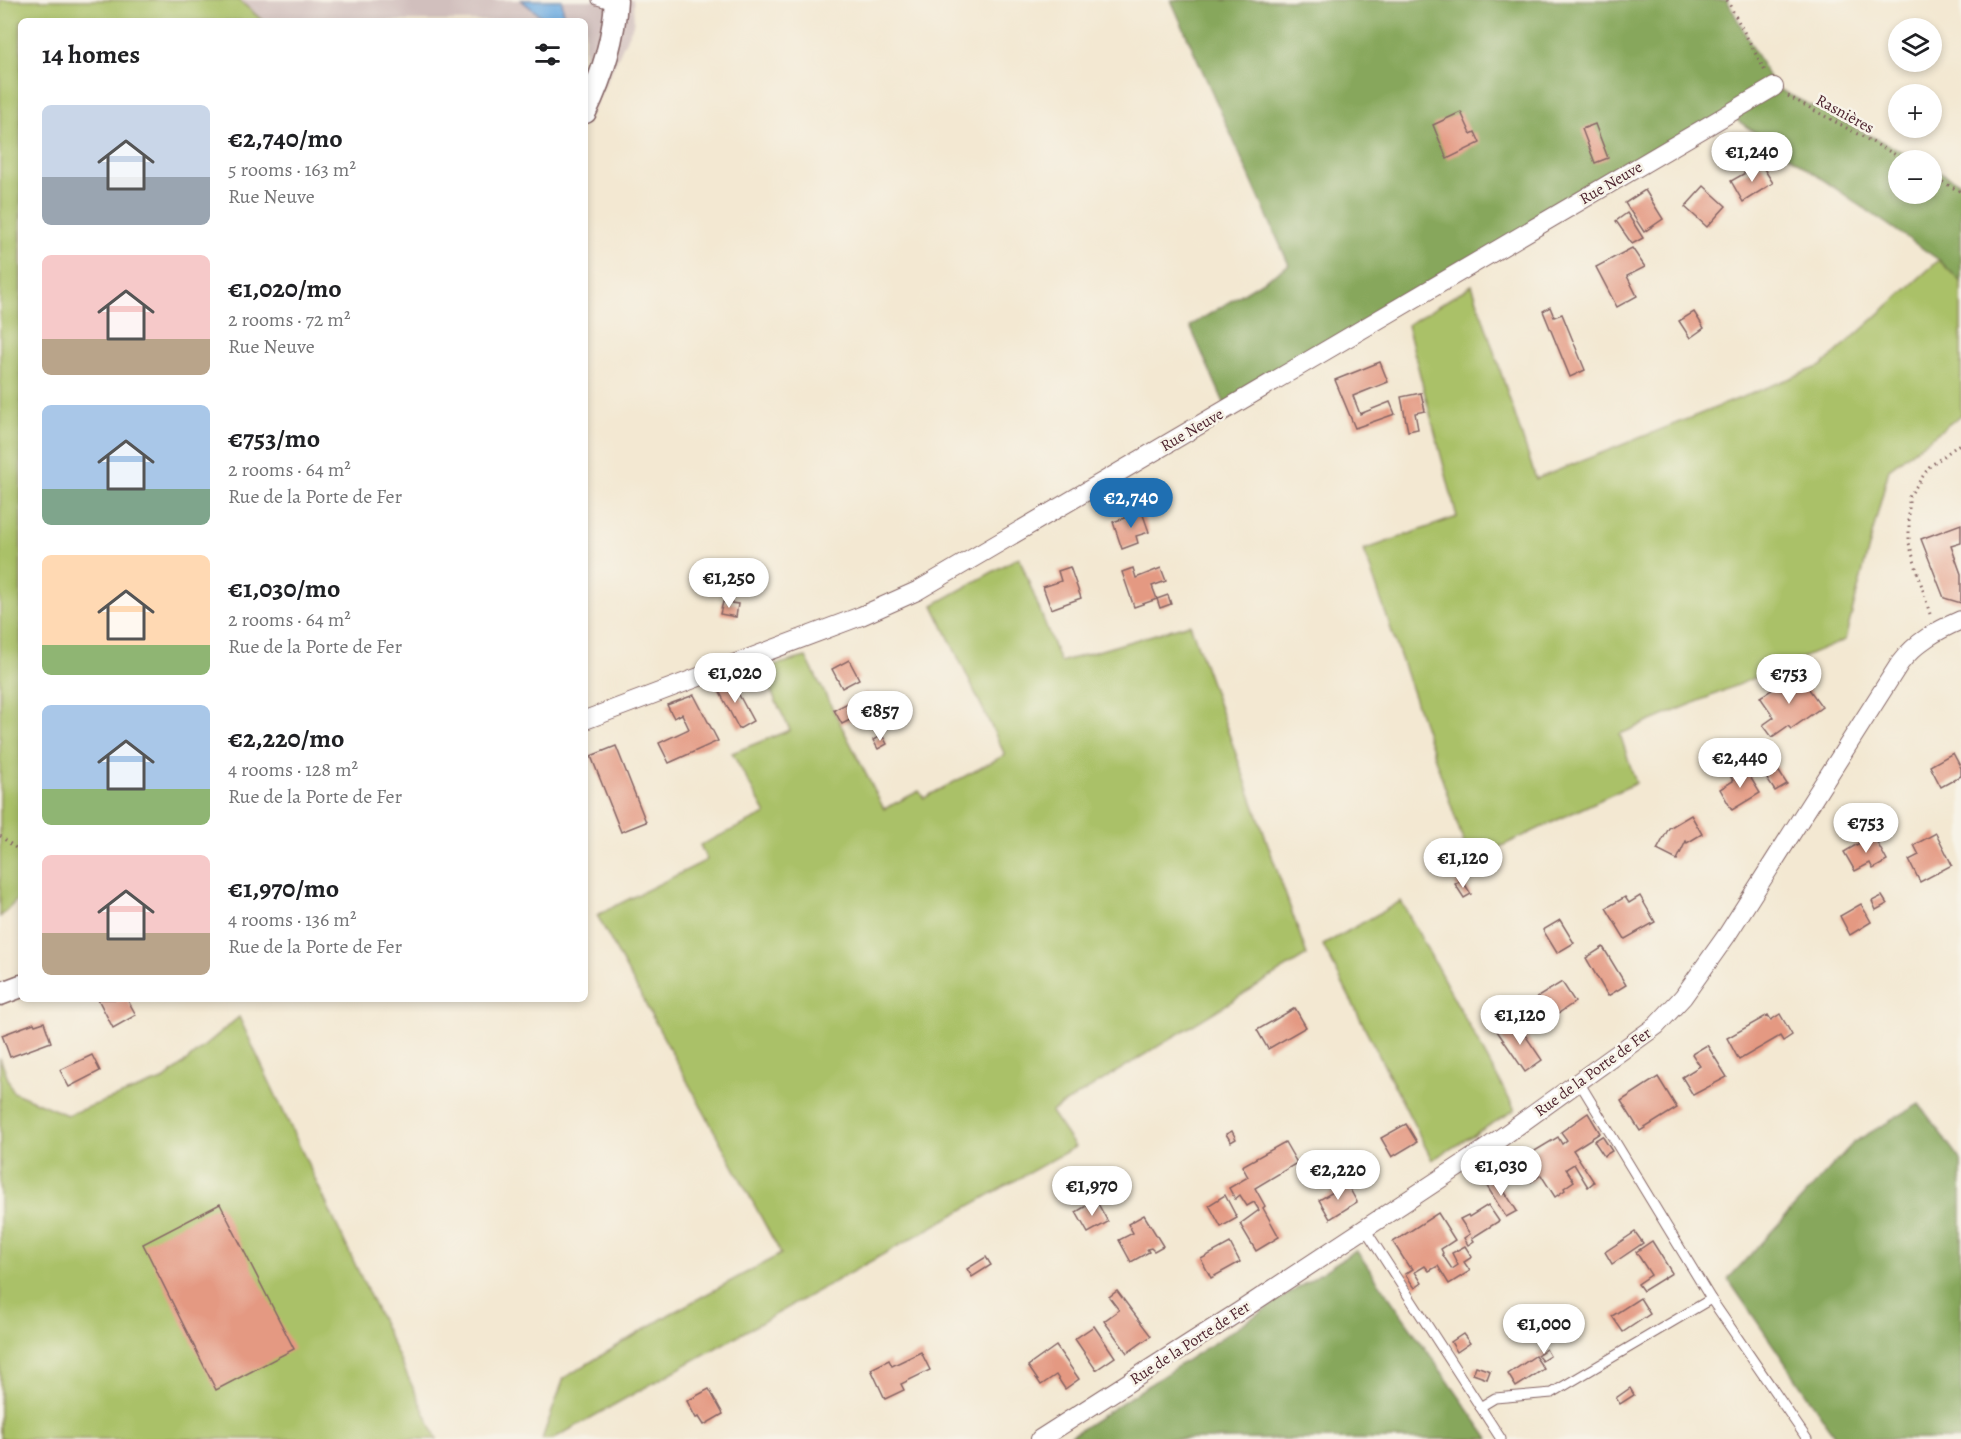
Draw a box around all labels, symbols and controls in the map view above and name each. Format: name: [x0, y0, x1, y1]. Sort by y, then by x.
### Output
map controls: [1888, 18, 1942, 204]
button: layers: [1888, 18, 1942, 72]
text: 14 homes: [42, 37, 140, 72]
icon: filters: [531, 38, 564, 71]
button: +: [1888, 84, 1942, 138]
street label: Rasnières: [1812, 89, 1878, 139]
text: €2,740/mo: [228, 121, 343, 156]
icon: home: [90, 129, 162, 201]
pin: €1,240: [1703, 132, 1801, 183]
text: €1,240: [1725, 138, 1779, 165]
button: −: [1888, 150, 1942, 204]
text: 5 rooms · 163 m²: [228, 156, 356, 183]
street label: Rue Neuve: [1575, 156, 1647, 210]
text: Rue Neuve: [228, 183, 315, 210]
text: €1,020/mo: [228, 271, 342, 306]
icon: home: [90, 279, 162, 351]
text: 2 rooms · 72 m²: [228, 306, 350, 333]
text: Rue Neuve: [228, 333, 315, 360]
street label: Rue Neuve: [1156, 403, 1228, 457]
text: €753/mo: [228, 421, 320, 456]
icon: home: [90, 429, 162, 501]
text: 2 rooms · 64 m²: [228, 456, 351, 483]
pin: €2,740: [1082, 478, 1180, 529]
text: Rue de la Porte de Fer: [228, 483, 402, 510]
text: €2,740: [1104, 484, 1158, 511]
pin: €1,250: [680, 558, 778, 609]
text: €1,250: [703, 564, 755, 591]
text: €1,030/mo: [228, 571, 340, 606]
icon: home: [90, 579, 162, 651]
text: 2 rooms · 64 m²: [228, 606, 351, 633]
text: Rue de la Porte de Fer: [228, 633, 402, 660]
pin: €1,020: [686, 653, 784, 704]
pin: €753: [1753, 654, 1825, 705]
text: €1,020: [708, 659, 762, 686]
text: €753: [1770, 660, 1808, 687]
pin: €857: [844, 691, 916, 742]
text: €857: [861, 697, 899, 724]
text: €2,220/mo: [228, 721, 344, 756]
icon: home: [90, 729, 162, 801]
pin: €2,440: [1691, 738, 1789, 789]
text: €2,440: [1712, 744, 1768, 771]
text: 4 rooms · 128 m²: [228, 756, 358, 783]
text: Rue de la Porte de Fer: [228, 783, 402, 810]
pin: €753: [1830, 803, 1902, 854]
text: €753: [1847, 809, 1885, 836]
pin: €1,120: [1414, 838, 1512, 889]
text: €1,120: [1438, 844, 1488, 871]
text: €1,970/mo: [228, 871, 339, 906]
icon: home: [90, 879, 162, 951]
text: 4 rooms · 136 m²: [228, 906, 357, 933]
text: Rue de la Porte de Fer: [228, 933, 402, 960]
pin: €1,120: [1471, 995, 1569, 1046]
text: €1,120: [1495, 1001, 1545, 1028]
street label: Rue de la Porte de Fer: [1530, 1022, 1656, 1122]
pin: €1,030: [1452, 1146, 1550, 1197]
pin: €2,220: [1289, 1150, 1387, 1201]
text: €1,030: [1475, 1152, 1527, 1179]
text: €2,220: [1310, 1156, 1366, 1183]
pin: €1,970: [1043, 1166, 1141, 1217]
text: €1,970: [1066, 1172, 1118, 1199]
street label: Rue de la Porte de Fer: [1126, 1296, 1254, 1390]
pin: €1,000: [1495, 1304, 1593, 1355]
text: €1,000: [1517, 1310, 1571, 1337]

